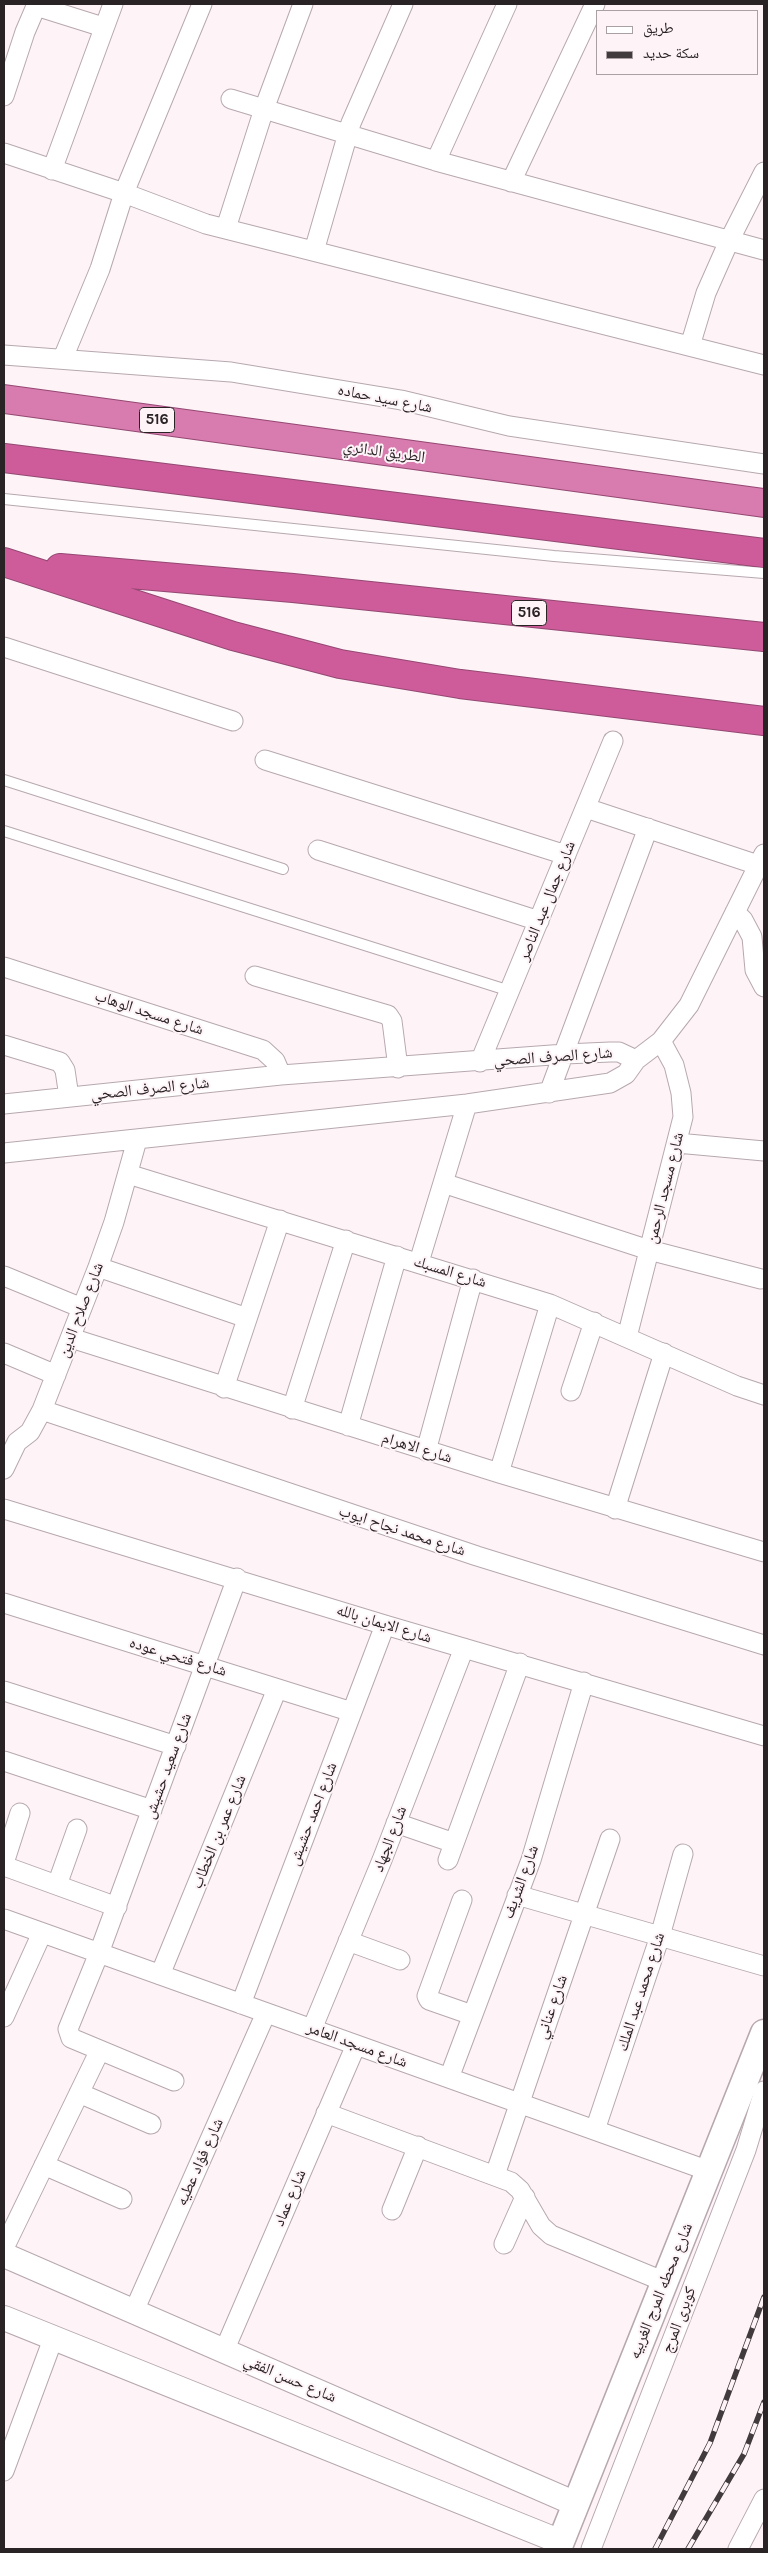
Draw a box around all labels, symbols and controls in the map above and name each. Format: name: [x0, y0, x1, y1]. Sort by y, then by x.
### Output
legend: [596, 10, 758, 75]
text: طريق: [643, 19, 674, 37]
text: سكة حديد: [643, 44, 699, 62]
street label: شارع سيد حماده: [336, 380, 434, 418]
road number: 516: [140, 408, 174, 432]
street label: الطريق الدائري: [342, 437, 426, 467]
road number: 516: [512, 600, 546, 626]
street label: شارع جمال عبد الناصر: [514, 838, 580, 964]
street label: شارع مسجد الوهاب: [92, 986, 206, 1040]
street label: شارع الصرف الصحي: [493, 1043, 613, 1071]
street label: شارع الصرف الصحي: [90, 1073, 210, 1105]
street label: شارع مسجد الرحمن: [642, 1130, 688, 1246]
street label: شارع المسبك: [411, 1252, 489, 1292]
street label: شارع صلاح الدين: [54, 1260, 108, 1360]
street label: شارع الاهرام: [380, 1428, 454, 1468]
street label: شارع محمد نجاح ايوب: [336, 1501, 468, 1561]
street label: شارع الايمان بالله: [334, 1600, 434, 1648]
street label: شارع فتحي عوده: [127, 1633, 229, 1681]
street label: شارع سعيد حشيش: [140, 1710, 196, 1822]
street label: شارع احمد حشيش: [285, 1760, 341, 1868]
street label: شارع عمر بن الخطاب: [187, 1772, 251, 1892]
street label: شارع الجهاد: [369, 1803, 411, 1875]
street label: شارع الشريف: [499, 1843, 543, 1921]
street label: شارع محمد عبد الملك: [613, 1930, 669, 2054]
street label: شارع عناني: [532, 1972, 572, 2042]
street label: شارع مسجد العامر: [304, 2018, 410, 2072]
street label: شارع فؤاد عطيه: [172, 2115, 228, 2209]
street label: شارع عماد: [270, 2167, 310, 2229]
street label: شارع محطه المرج الغربيه: [625, 2220, 697, 2362]
street label: كوبرى المرج: [658, 2284, 700, 2356]
street label: شارع حسن الفقي: [241, 2351, 339, 2407]

